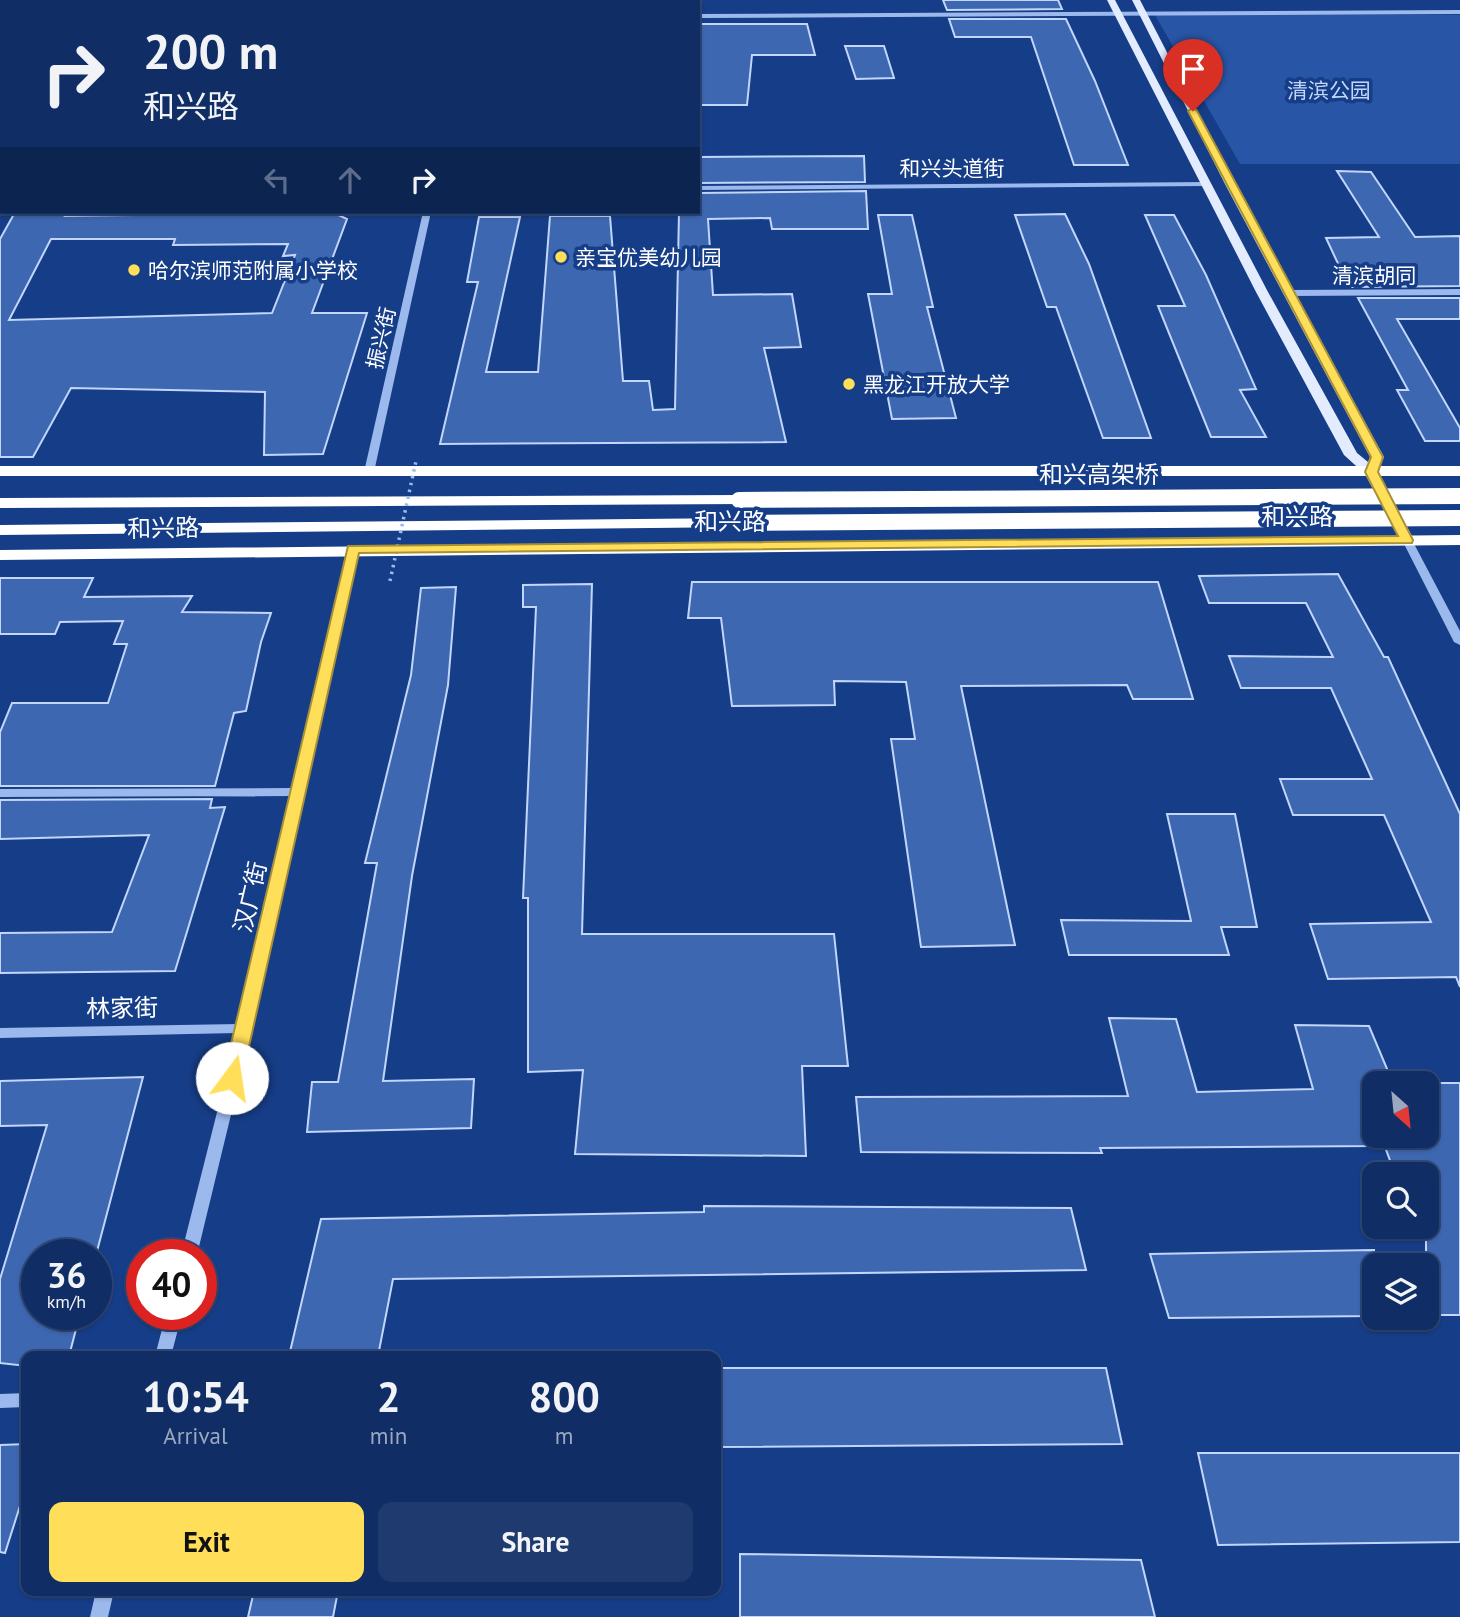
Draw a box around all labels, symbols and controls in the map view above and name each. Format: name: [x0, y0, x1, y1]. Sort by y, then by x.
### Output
text: 200 m: [143, 19, 278, 83]
icon: right: [28, 28, 119, 119]
pin: [1163, 39, 1223, 111]
icon: arrive: [1174, 50, 1212, 88]
park label: 清滨公园: [1287, 77, 1371, 104]
text: 和兴路: [143, 85, 239, 127]
street label: 和兴头道街: [900, 155, 1005, 182]
icon: left: [258, 161, 296, 199]
icon: ahead: [331, 161, 369, 199]
icon: right: [404, 161, 442, 199]
place label: 亲宝优美幼儿园: [575, 244, 722, 271]
marker: 亲宝优美幼儿园: [553, 249, 569, 265]
place label: 哈尔滨师范附属小学校: [148, 257, 358, 284]
marker: 哈尔滨师范附属小学校: [126, 262, 142, 278]
street label: 清滨胡同: [1332, 262, 1416, 289]
street label: 振兴街: [361, 304, 401, 372]
place label: 黑龙江开放大学: [863, 371, 1010, 398]
marker: 黑龙江开放大学: [841, 376, 857, 392]
street label: 和兴高架桥: [1039, 459, 1159, 490]
street label: 和兴路: [1261, 501, 1333, 532]
street label: 和兴路: [694, 506, 766, 537]
street label: 和兴路: [127, 512, 199, 544]
street label: 汉广街: [227, 858, 273, 936]
street label: 林家街: [86, 992, 158, 1024]
position arrow: [195, 1041, 269, 1115]
north arrow: [1362, 1071, 1438, 1148]
map controls: [1362, 1071, 1439, 1330]
button: search: [1362, 1162, 1439, 1239]
speed limit sign: 40: [126, 1239, 217, 1330]
text: 36: [47, 1252, 86, 1298]
button: layers: [1362, 1253, 1439, 1330]
text: km/h: [47, 1290, 86, 1313]
text: 10:54: [142, 1369, 249, 1424]
text: 2: [377, 1369, 400, 1424]
text: 800: [528, 1369, 600, 1424]
text: Arrival: [163, 1421, 228, 1450]
text: min: [370, 1421, 407, 1450]
text: m: [555, 1421, 573, 1450]
button: Exit: [49, 1502, 364, 1582]
button: Share: [378, 1502, 693, 1582]

